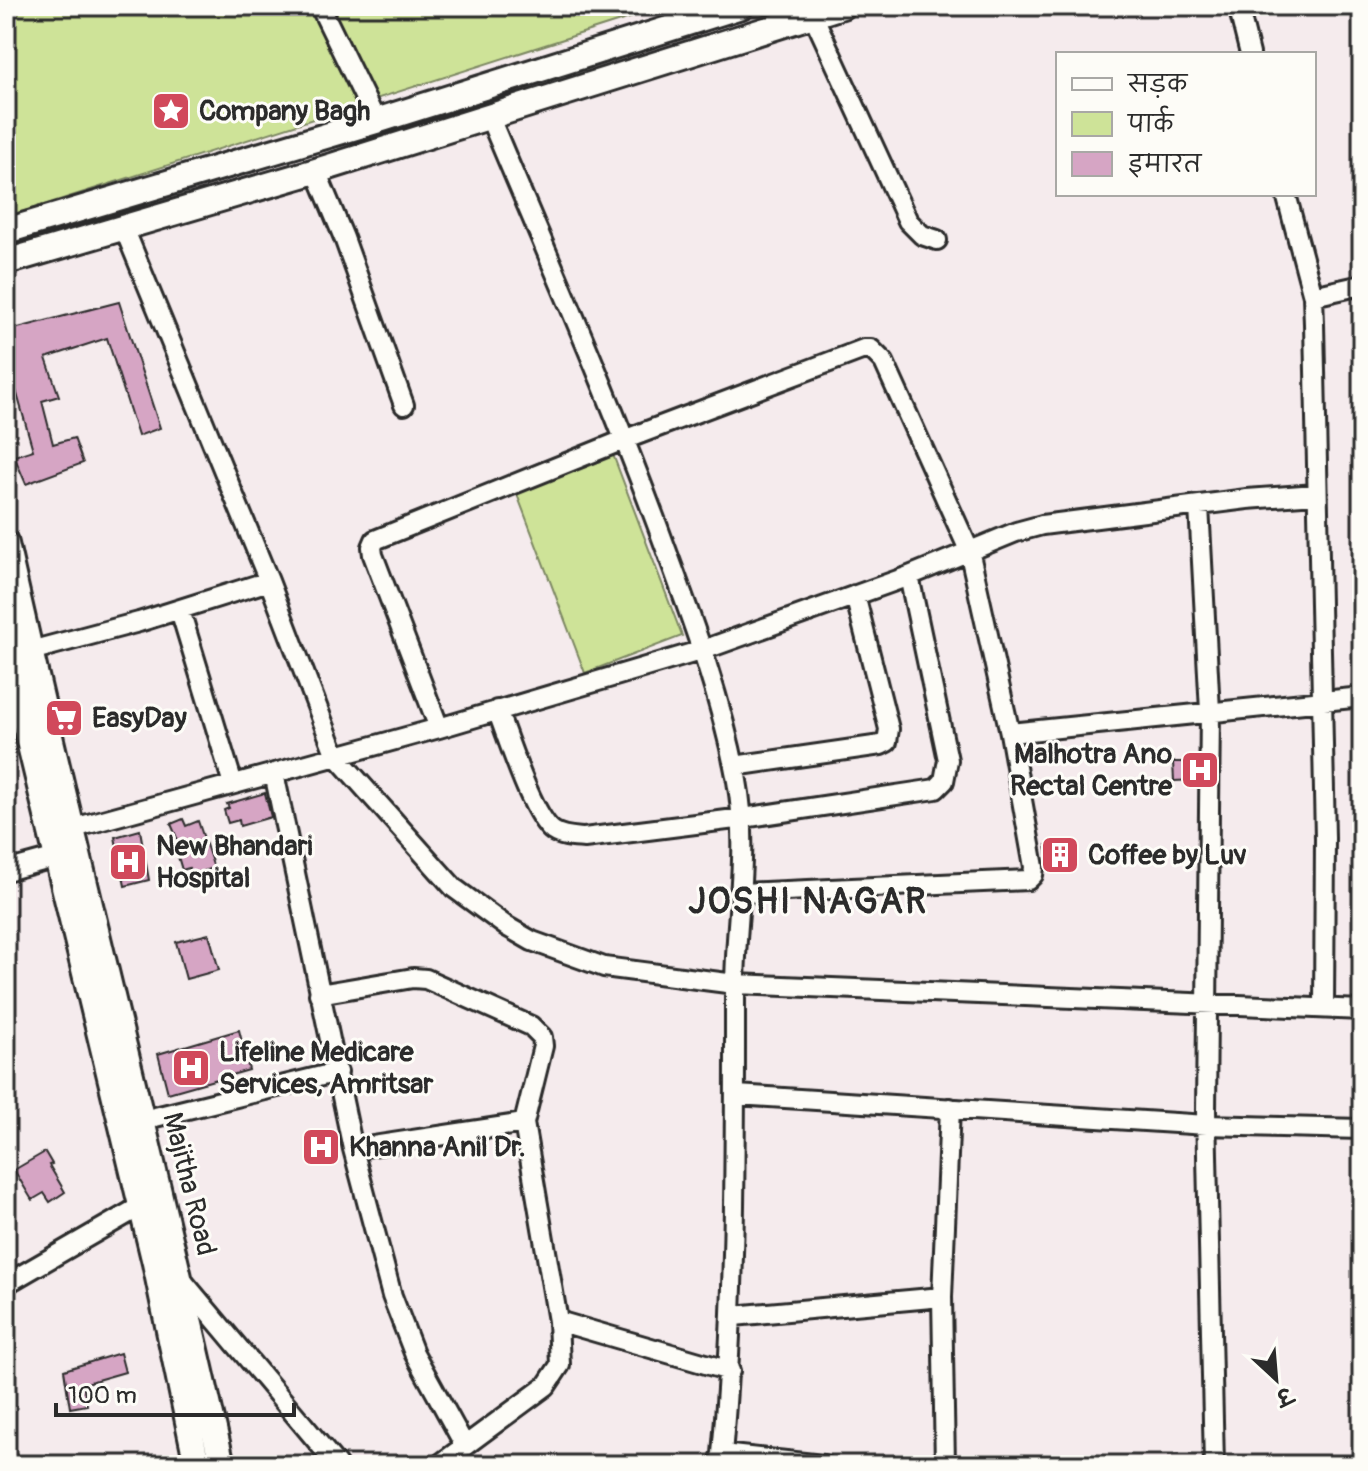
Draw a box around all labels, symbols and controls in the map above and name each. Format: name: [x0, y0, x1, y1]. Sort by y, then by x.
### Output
legend: [1056, 52, 1316, 196]
text: सड़क: [1126, 70, 1189, 99]
place icon: Company Bagh: [150, 90, 192, 132]
place label: Company Bagh: [199, 94, 370, 129]
text: पार्क: [1126, 105, 1175, 139]
text: इमारत: [1128, 150, 1203, 179]
supermarket icon: EasyDay: [43, 697, 85, 739]
place label: EasyDay: [92, 701, 187, 736]
place label: Malhotra Ano Rectal Centre: [1010, 737, 1173, 804]
hospital icon: Malhotra Ano Rectal Centre: [1179, 749, 1221, 791]
place label: New Bhandari Hospital: [156, 829, 312, 896]
building icon: Coffee by Luv: [1039, 834, 1081, 876]
place label: Coffee by Luv: [1088, 838, 1247, 873]
hospital icon: New Bhandari Hospital: [107, 841, 149, 883]
district label: JOSHI NAGAR: [688, 879, 928, 924]
place label: Lifeline Medicare Services, Amritsar: [219, 1035, 434, 1102]
hospital icon: Lifeline Medicare Services, Amritsar: [170, 1047, 212, 1089]
street label: Majitha Road: [154, 1109, 224, 1259]
hospital icon: Khanna Anil Dr.: [300, 1126, 342, 1168]
place label: Khanna Anil Dr.: [349, 1130, 526, 1165]
north arrow: [1236, 1339, 1316, 1419]
scale bar: [56, 1367, 294, 1417]
text: उ: [1269, 1379, 1299, 1413]
text: 100 m: [68, 1381, 137, 1410]

